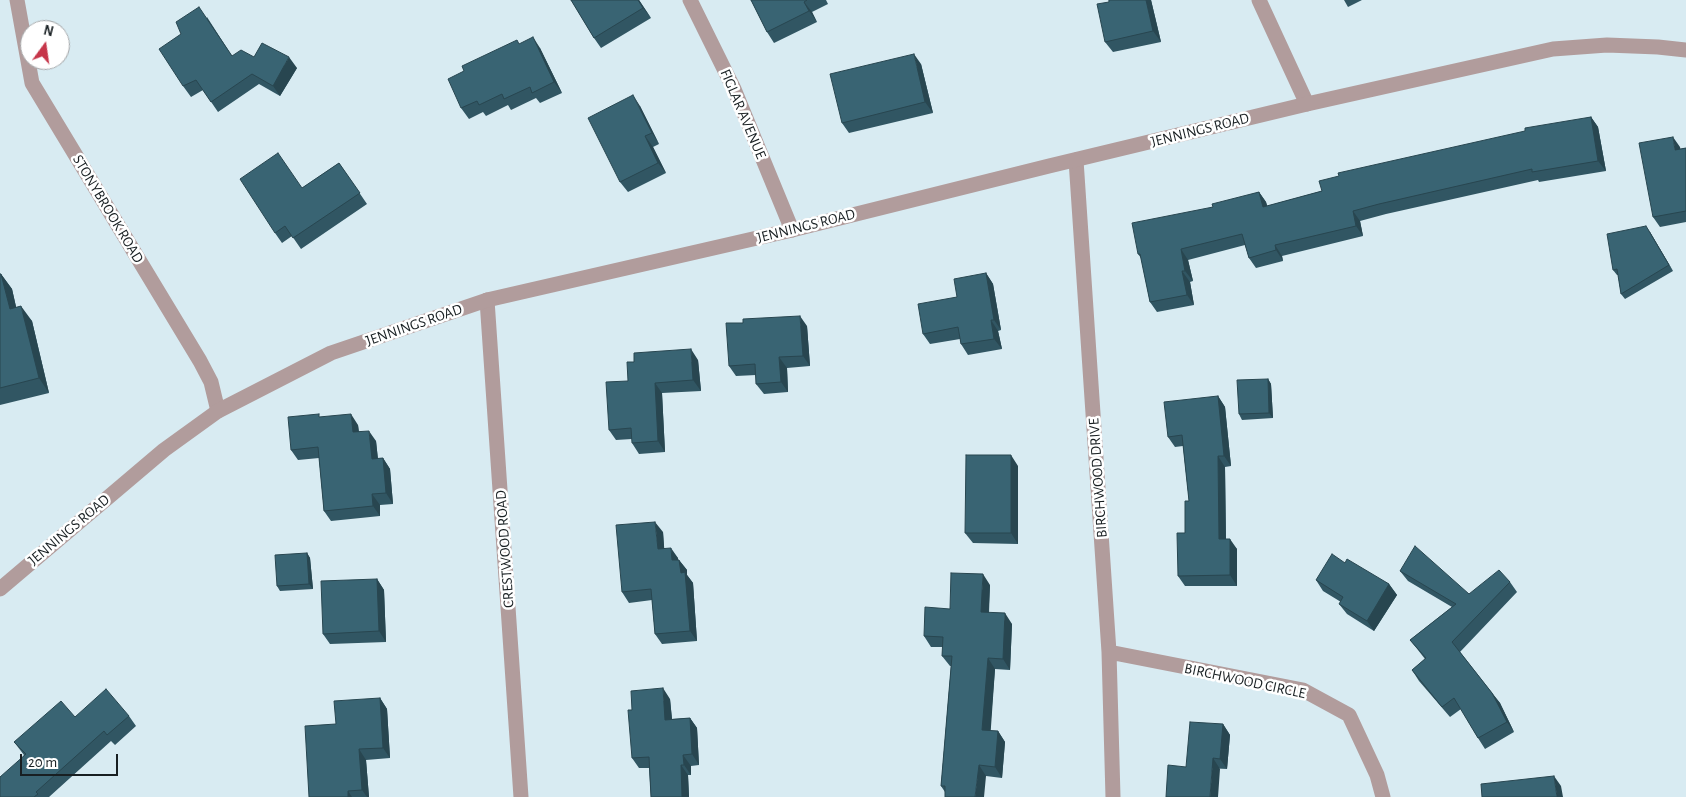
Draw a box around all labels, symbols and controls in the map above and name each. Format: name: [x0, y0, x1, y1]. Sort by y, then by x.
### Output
north arrow: [20, 20, 70, 70]
text: N: [42, 23, 55, 39]
street label: FIGLAR AVENUE: [716, 66, 770, 162]
street label: JENNINGS ROAD: [1149, 109, 1251, 151]
street label: STONYBROOK ROAD: [69, 152, 147, 266]
street label: JENNINGS ROAD: [755, 205, 857, 247]
street label: JENNINGS ROAD: [363, 300, 465, 350]
street label: BIRCHWOOD DRIVE: [1085, 418, 1111, 538]
street label: CRESTWOOD ROAD: [492, 490, 518, 608]
street label: JENNINGS ROAD: [25, 491, 113, 569]
street label: BIRCHWOOD CIRCLE: [1183, 659, 1307, 703]
scale bar: [22, 744, 120, 776]
text: 20 m: [28, 755, 57, 770]

